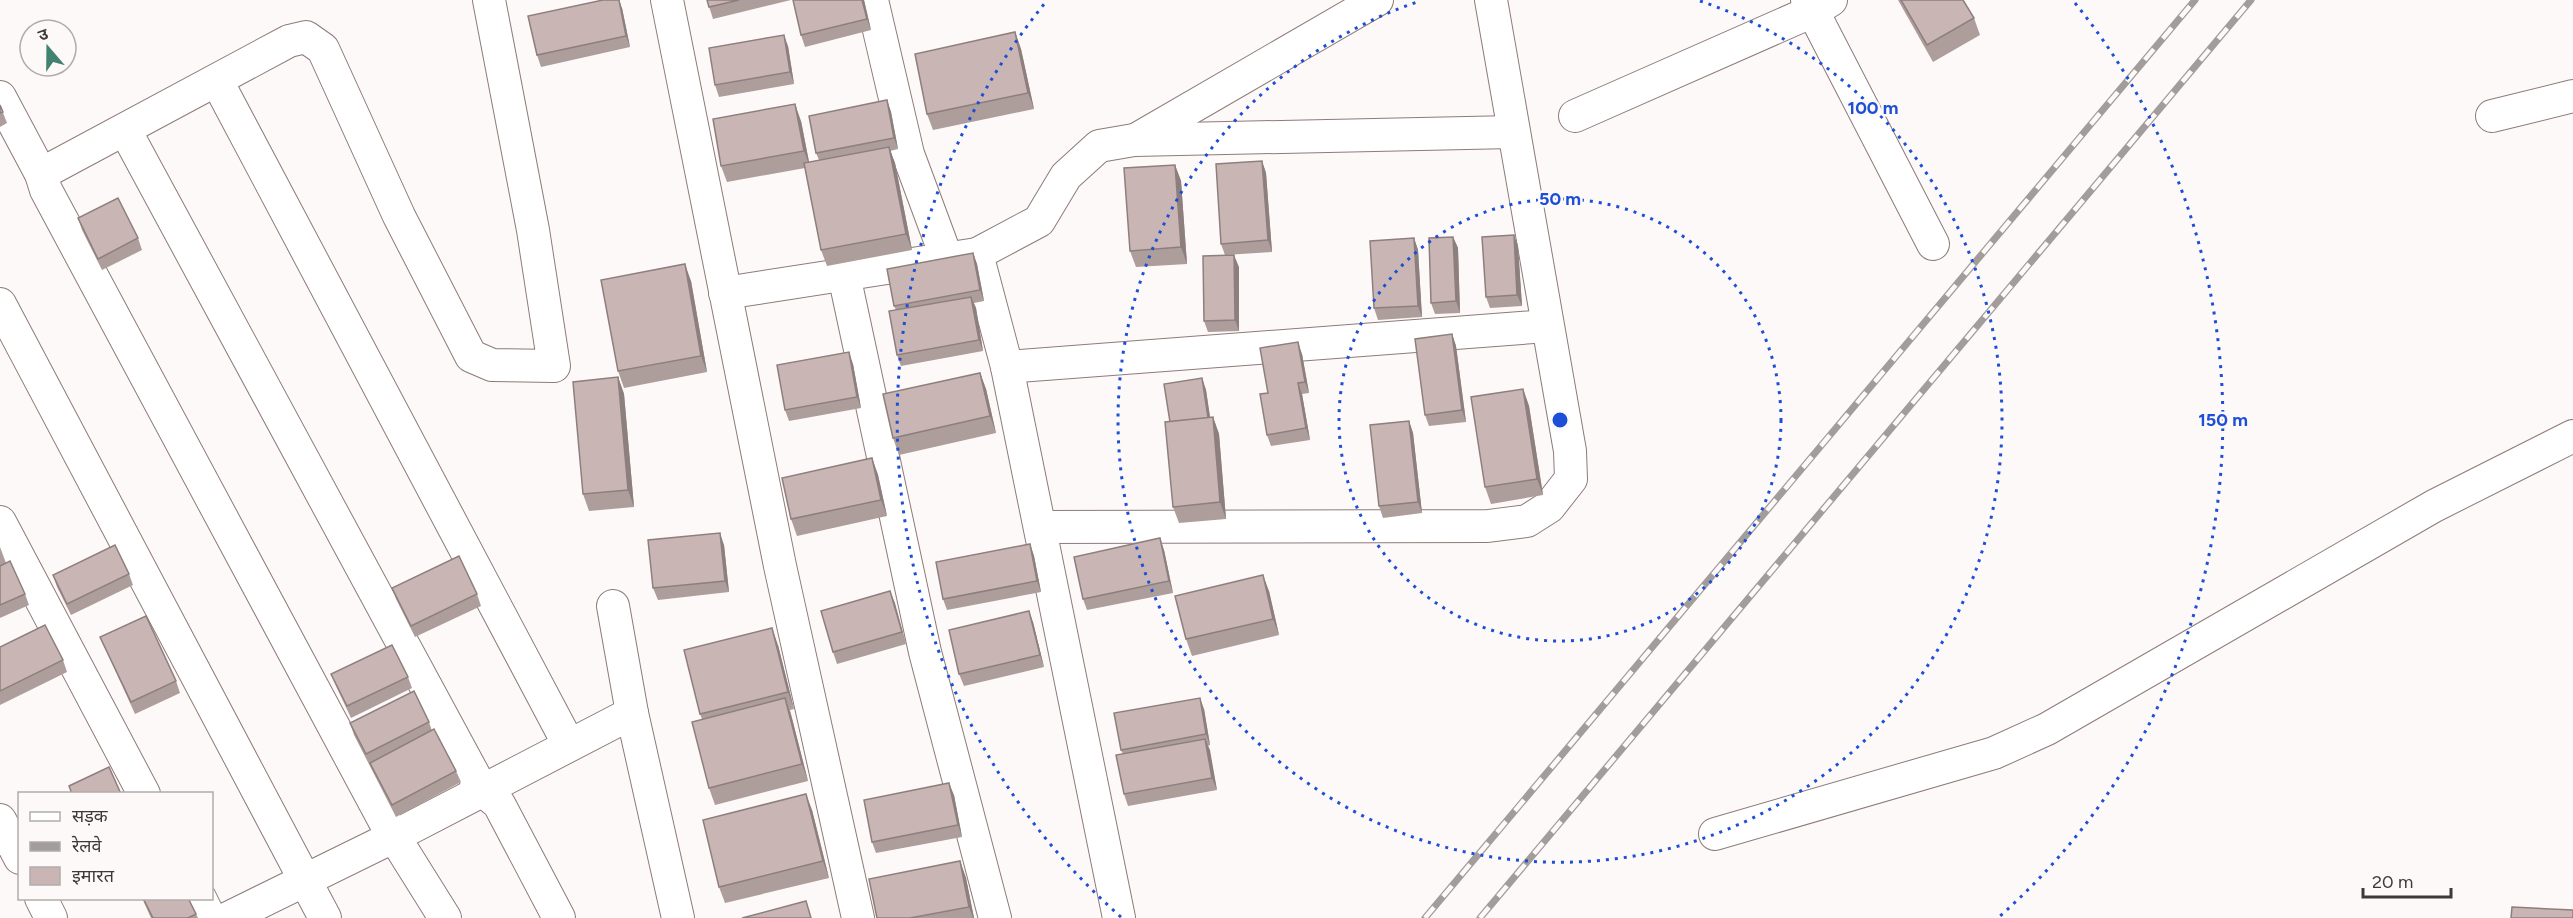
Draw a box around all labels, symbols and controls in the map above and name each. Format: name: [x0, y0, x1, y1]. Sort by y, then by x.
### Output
north arrow: [18, 18, 78, 78]
text: उ: [35, 24, 51, 45]
text: 100 m: [1848, 97, 1898, 119]
text: 50 m: [1539, 188, 1581, 210]
text: 150 m: [2198, 409, 2248, 431]
centre of rings: [1550, 410, 1570, 430]
legend: [18, 792, 213, 900]
text: सड़क: [72, 805, 109, 827]
text: रेलवे: [71, 835, 103, 857]
scale bar: [2363, 861, 2452, 899]
text: इमारत: [72, 865, 115, 887]
text: 20 m: [2372, 871, 2413, 893]

